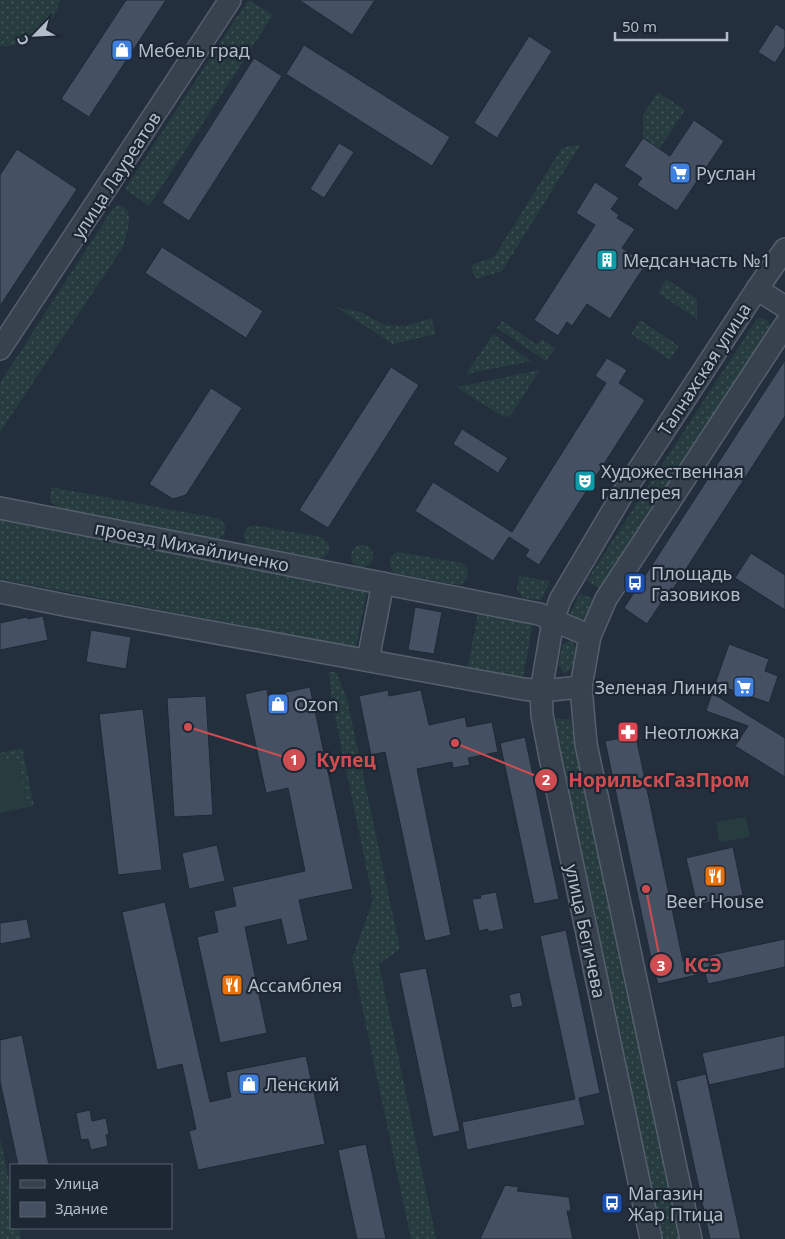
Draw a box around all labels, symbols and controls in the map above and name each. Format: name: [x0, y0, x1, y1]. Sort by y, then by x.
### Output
north arrow: [10, 10, 60, 60]
scale bar: [615, 10, 728, 42]
text: 50 m: [622, 16, 657, 36]
text: С: [12, 33, 33, 48]
shop icon: Мебель град: [110, 38, 134, 62]
place label: Мебель град: [138, 38, 250, 62]
street label: улица Лауреатов: [66, 107, 166, 243]
supermarket icon: Руслан: [668, 161, 692, 185]
place label: Руслан: [696, 161, 756, 185]
building icon: Медсанчасть №1: [595, 248, 619, 272]
place label: Медсанчасть №1: [623, 248, 771, 272]
street label: Талнахская улица: [652, 298, 756, 440]
place label: Художественная галлерея: [601, 459, 744, 504]
theatre icon: Художественная галлерея: [573, 469, 597, 493]
street label: проезд Михайличенко: [93, 515, 291, 577]
place label: Площадь Газовиков: [651, 561, 740, 606]
bus stop icon: Площадь Газовиков: [623, 571, 647, 595]
place label: Зеленая Линия: [595, 675, 728, 699]
supermarket icon: Зеленая Линия: [732, 675, 756, 699]
shop icon: Ozon: [266, 692, 290, 716]
place label: Ozon: [294, 692, 339, 716]
pharmacy icon: Неотложка: [616, 720, 640, 744]
place label: Неотложка: [644, 720, 739, 744]
callout: Купец: [281, 743, 386, 777]
text: Купец: [316, 747, 376, 773]
text: 1: [290, 749, 298, 769]
callout: НорильскГазПром: [533, 763, 760, 797]
text: НорильскГазПром: [568, 767, 750, 793]
text: 2: [542, 769, 551, 789]
street label: улица Бегичева: [560, 862, 612, 1000]
restaurant icon: Beer House: [703, 864, 727, 888]
place label: Beer House: [666, 889, 764, 913]
callout: КСЭ: [649, 948, 731, 982]
text: КСЭ: [684, 952, 722, 978]
text: 3: [657, 955, 665, 975]
restaurant icon: Ассамблея: [220, 973, 244, 997]
place label: Ассамблея: [248, 973, 342, 997]
shop icon: Ленский: [237, 1072, 261, 1096]
place label: Ленский: [265, 1072, 339, 1096]
legend: [10, 1164, 172, 1229]
text: Улица: [55, 1173, 99, 1193]
place label: Магазин Жар Птица: [628, 1181, 724, 1226]
bus stop icon: Магазин Жар Птица: [600, 1191, 624, 1215]
text: Здание: [55, 1198, 108, 1218]

